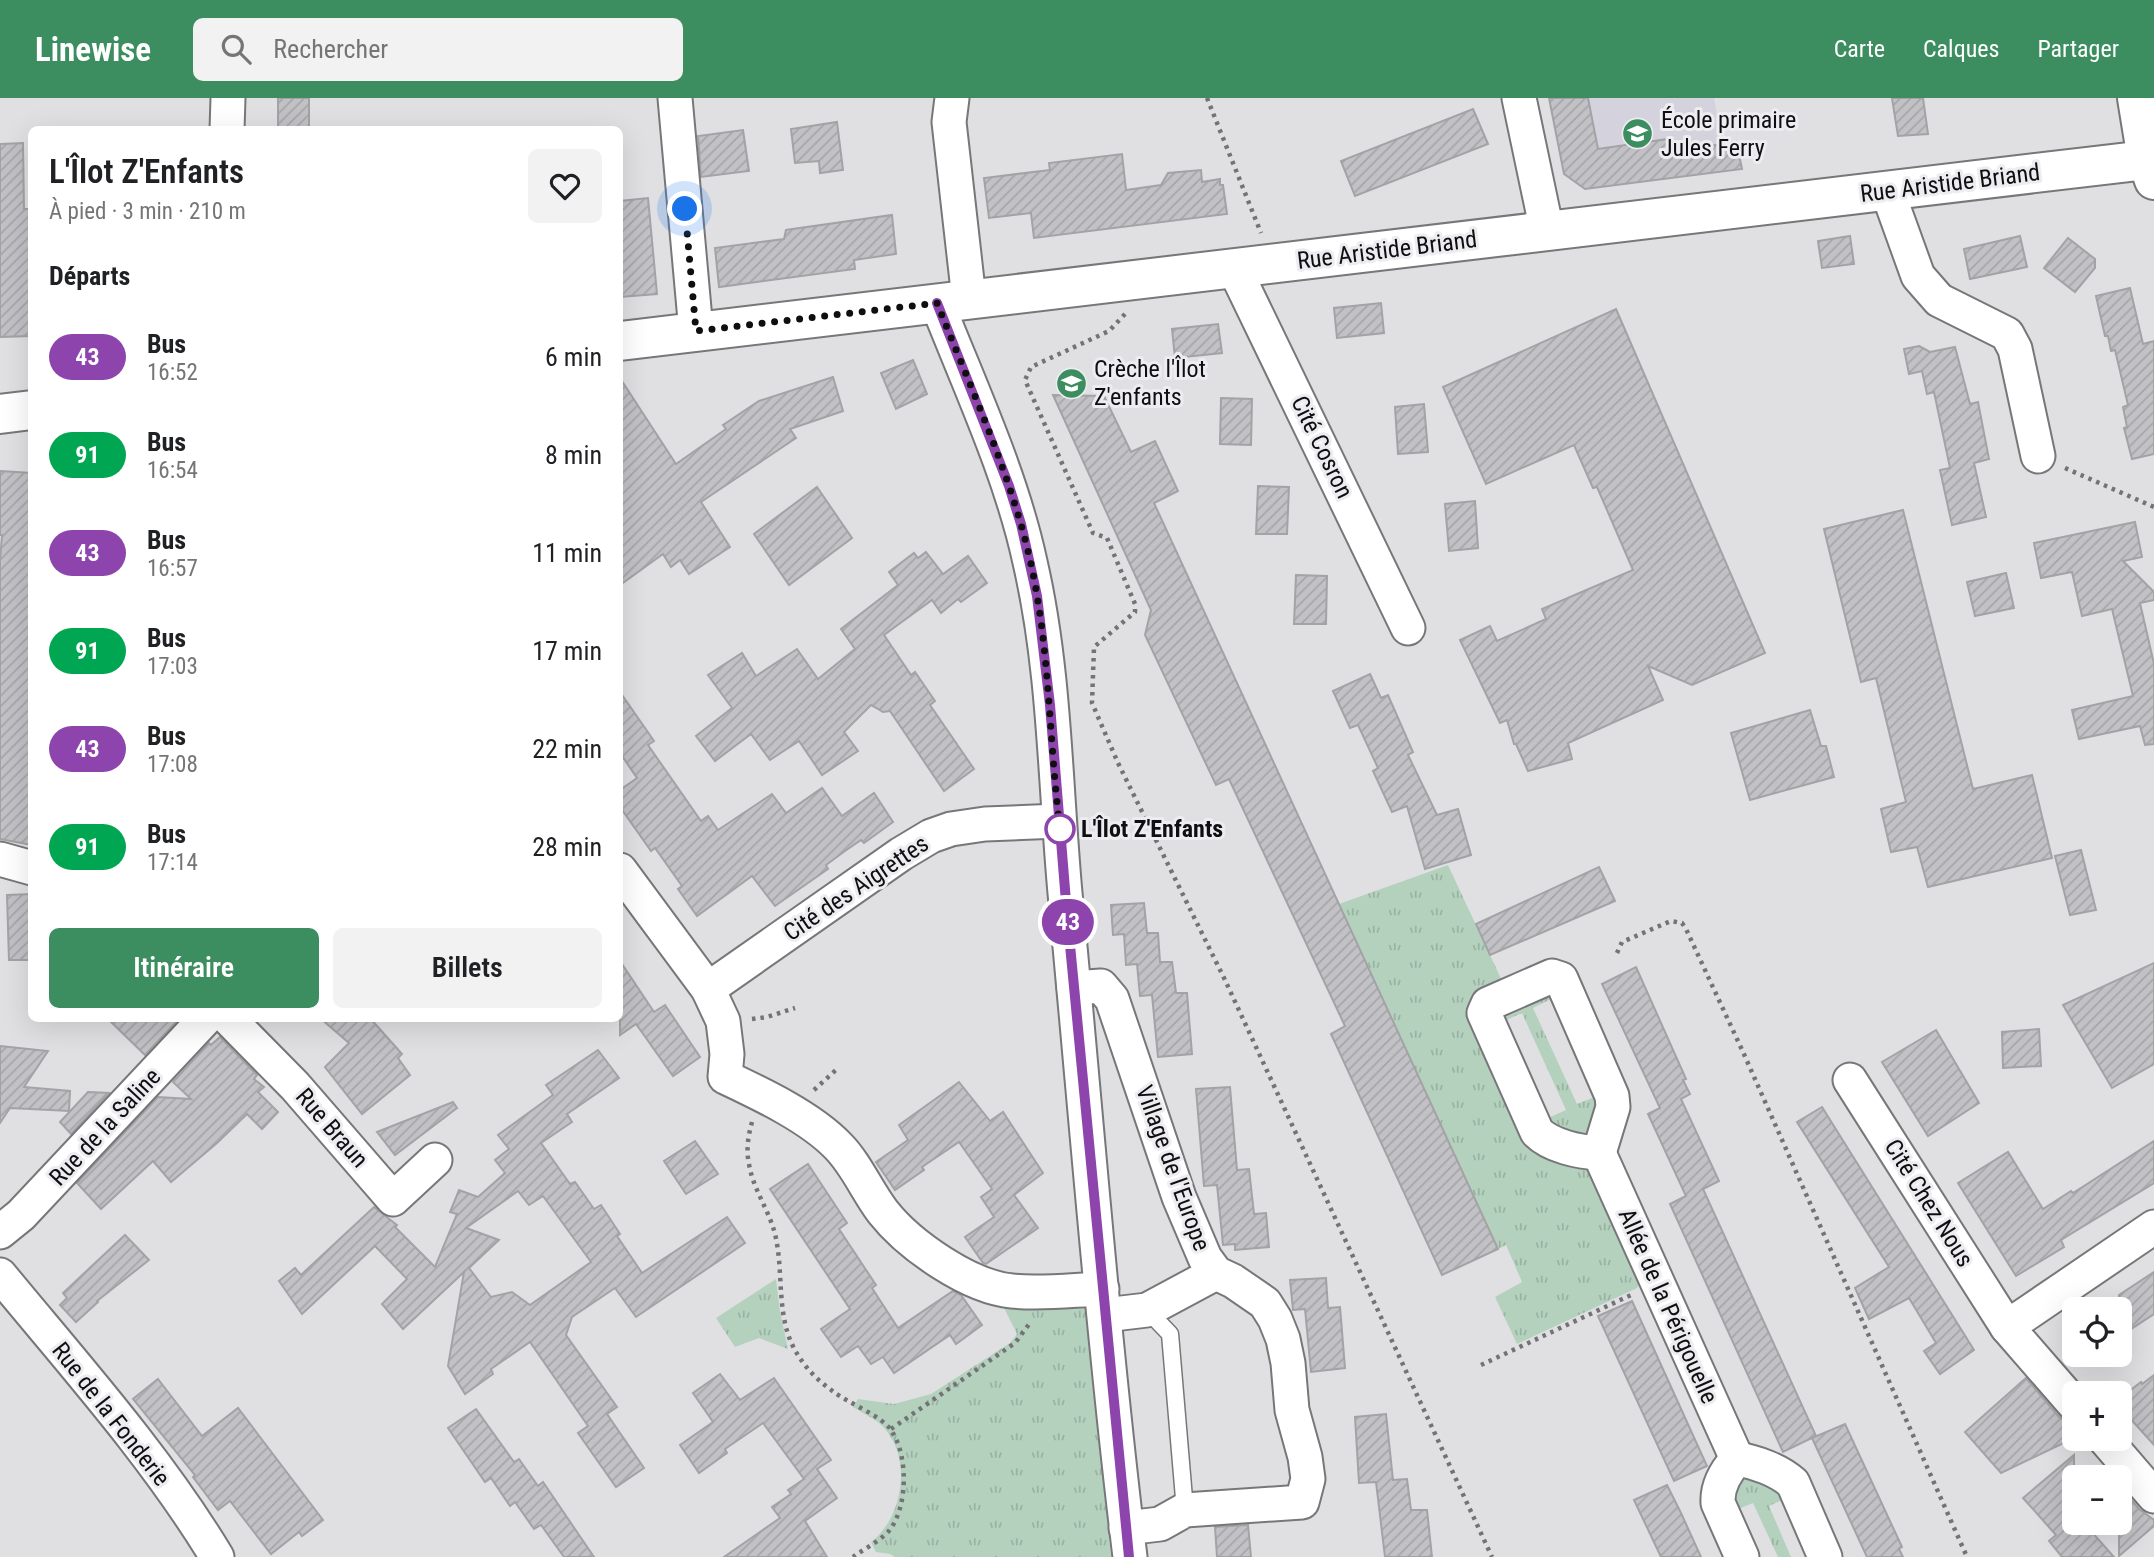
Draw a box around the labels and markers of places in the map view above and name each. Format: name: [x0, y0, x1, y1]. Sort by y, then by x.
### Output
place label: École primaire Jules Ferry: [1661, 106, 1796, 162]
school or university icon: École primaire Jules Ferry: [1621, 117, 1655, 151]
place label: Crèche l'Îlot Z'enfants: [1094, 355, 1206, 411]
school or university icon: Crèche l'Îlot Z'enfants: [1054, 366, 1088, 400]
marker: L'Îlot Z'Enfants: [1045, 814, 1075, 844]
place label: L'Îlot Z'Enfants: [1081, 815, 1223, 843]

